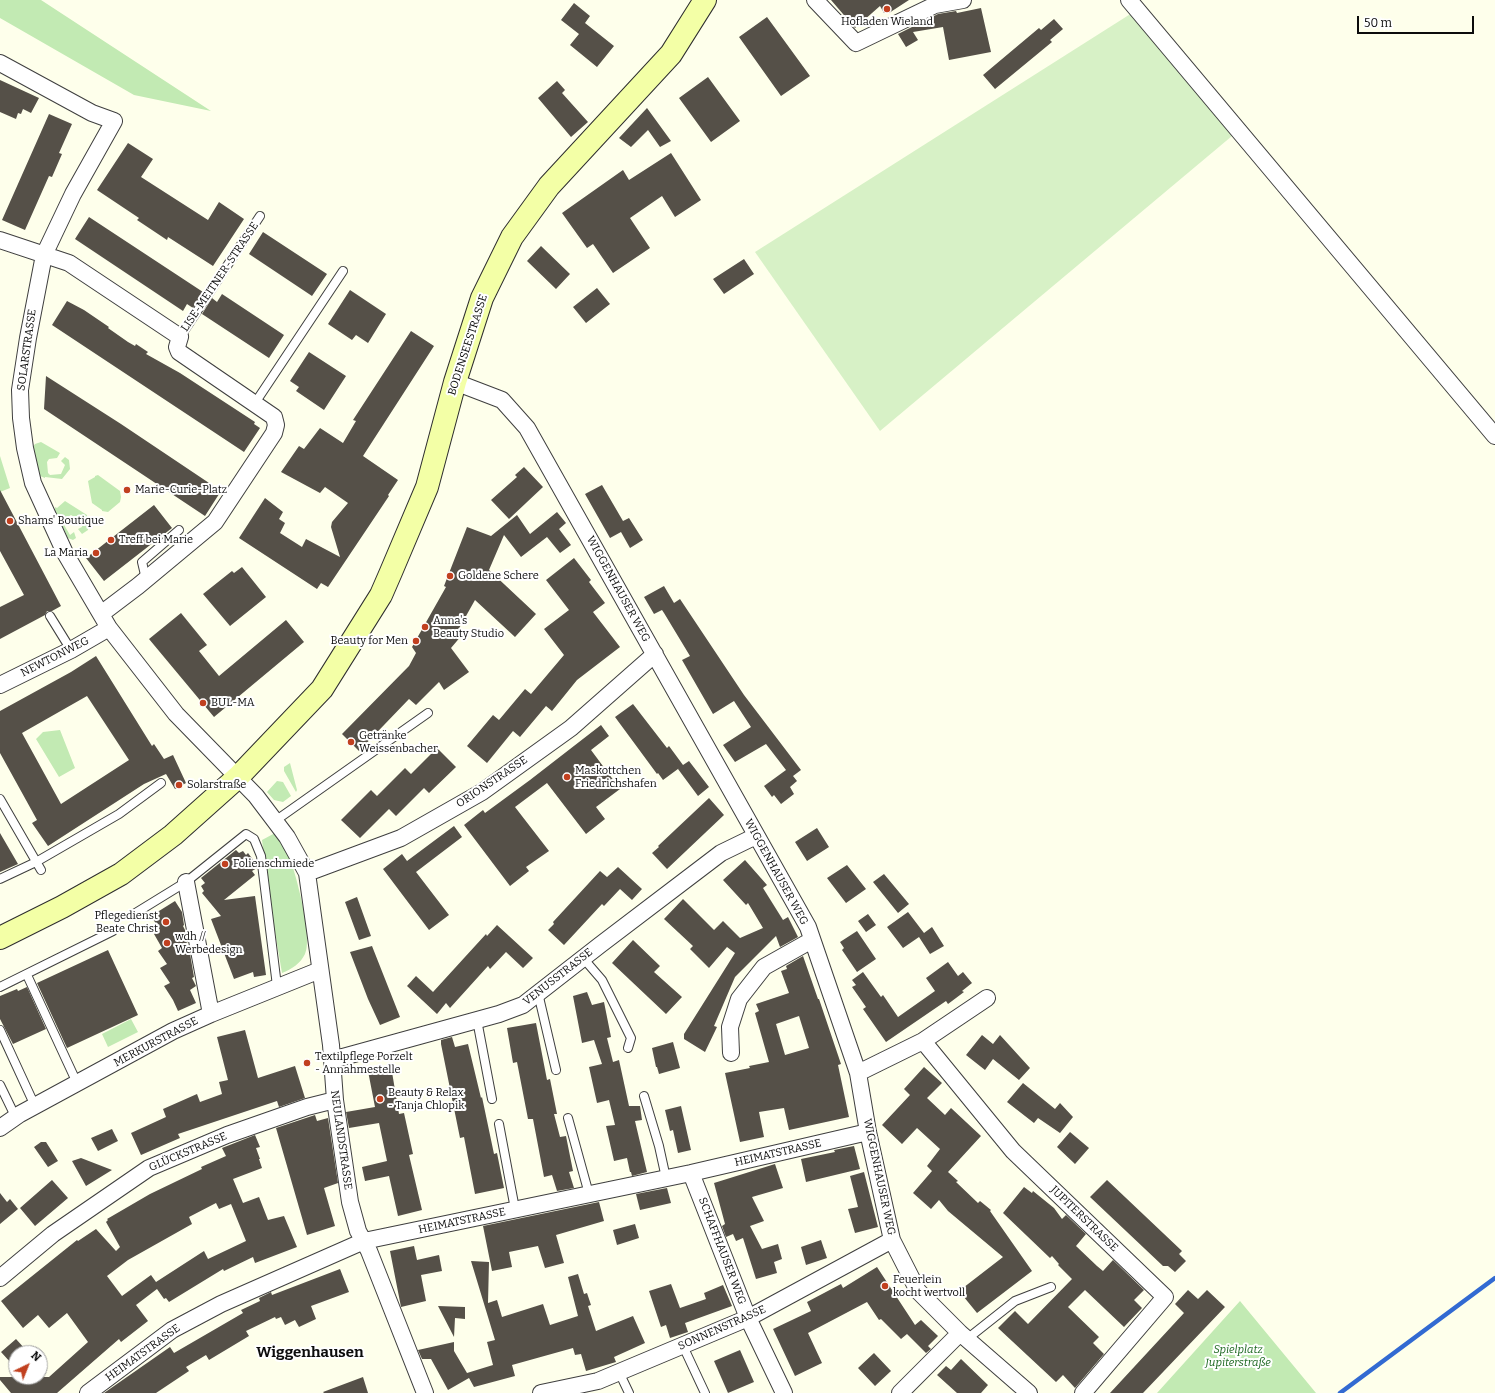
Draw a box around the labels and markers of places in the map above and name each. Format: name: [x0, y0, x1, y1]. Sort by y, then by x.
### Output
marker: Hofladen Wieland: [882, 4, 892, 14]
place label: Hofladen Wieland: [841, 15, 933, 29]
place label: Marie-Curie-Platz: [135, 483, 227, 497]
marker: Marie-Curie-Platz: [122, 485, 132, 495]
place label: Shams' Boutique: [18, 514, 104, 528]
marker: Shams' Boutique: [5, 516, 15, 526]
place label: Treff bei Marie: [119, 533, 193, 547]
marker: Treff bei Marie: [106, 535, 116, 545]
place label: La Maria: [44, 546, 88, 560]
marker: La Maria: [91, 548, 101, 558]
place label: Goldene Schere: [458, 569, 539, 583]
marker: Goldene Schere: [445, 571, 455, 581]
place label: Anna's Beauty Studio: [433, 614, 504, 640]
marker: Anna's Beauty Studio: [420, 622, 430, 632]
place label: Beauty for Men: [331, 634, 408, 648]
marker: Beauty for Men: [411, 636, 421, 646]
place label: BUL-MA: [211, 696, 255, 710]
marker: BUL-MA: [198, 698, 208, 708]
place label: Getränke Weissenbacher: [359, 729, 438, 755]
marker: Getränke Weissenbacher: [346, 737, 356, 747]
place label: Maskottchen Friedrichshafen: [575, 764, 657, 790]
marker: Maskottchen Friedrichshafen: [562, 772, 572, 782]
place label: Solarstraße: [187, 778, 246, 792]
marker: Solarstraße: [174, 780, 184, 790]
place label: Folienschmiede: [233, 857, 314, 871]
marker: Folienschmiede: [220, 859, 230, 869]
place label: Pflegedienst Beate Christ: [94, 909, 158, 935]
marker: Pflegedienst Beate Christ: [161, 917, 171, 927]
place label: wdh // Werbedesign: [175, 930, 243, 956]
marker: wdh // Werbedesign: [162, 938, 172, 948]
place label: Textilpflege Porzelt - Annahmestelle: [315, 1050, 413, 1076]
marker: Textilpflege Porzelt - Annahmestelle: [302, 1058, 312, 1068]
place label: Beauty & Relax - Tanja Chlopik: [388, 1086, 464, 1112]
marker: Beauty & Relax - Tanja Chlopik: [375, 1094, 385, 1104]
place label: Feuerlein kocht wertvoll: [893, 1273, 965, 1299]
marker: Feuerlein kocht wertvoll: [880, 1281, 890, 1291]

